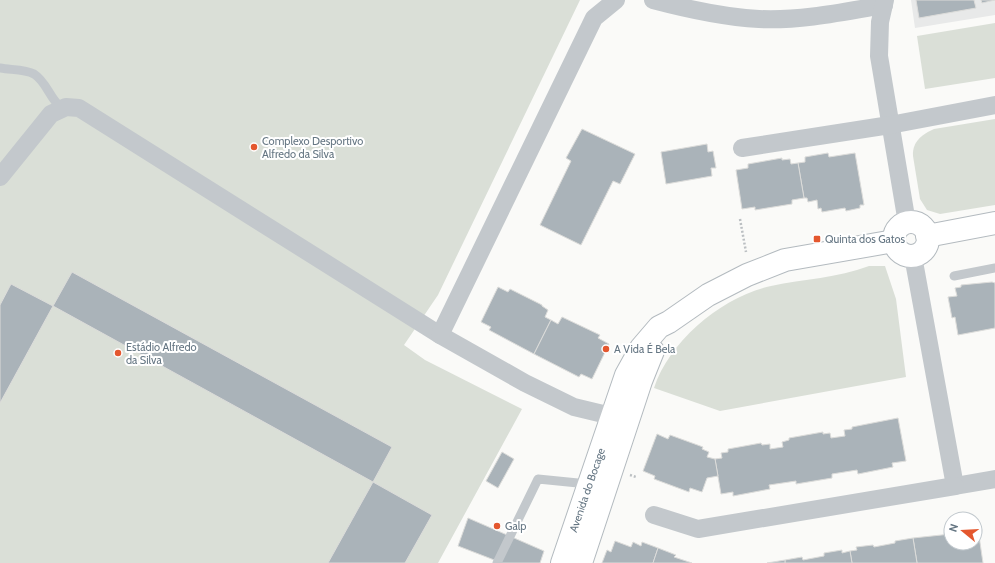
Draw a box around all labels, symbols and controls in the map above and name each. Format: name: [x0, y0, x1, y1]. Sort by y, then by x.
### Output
place label: Complexo Desportivo Alfredo da Silva: [262, 134, 363, 161]
marker: Complexo Desportivo Alfredo da Silva: [249, 142, 259, 152]
place label: Quinta dos Gatos: [825, 232, 905, 246]
marker: Quinta dos Gatos: [812, 234, 822, 244]
place label: Estádio Alfredo da Silva: [126, 340, 197, 367]
place label: A Vida É Bela: [614, 342, 676, 356]
marker: A Vida É Bela: [601, 344, 611, 354]
marker: Estádio Alfredo da Silva: [113, 348, 123, 358]
street label: Avenida do Bocage: [566, 446, 608, 534]
north arrow: [943, 511, 983, 551]
place label: Galp: [505, 519, 526, 533]
marker: Galp: [492, 521, 502, 531]
text: N: [946, 522, 961, 534]

